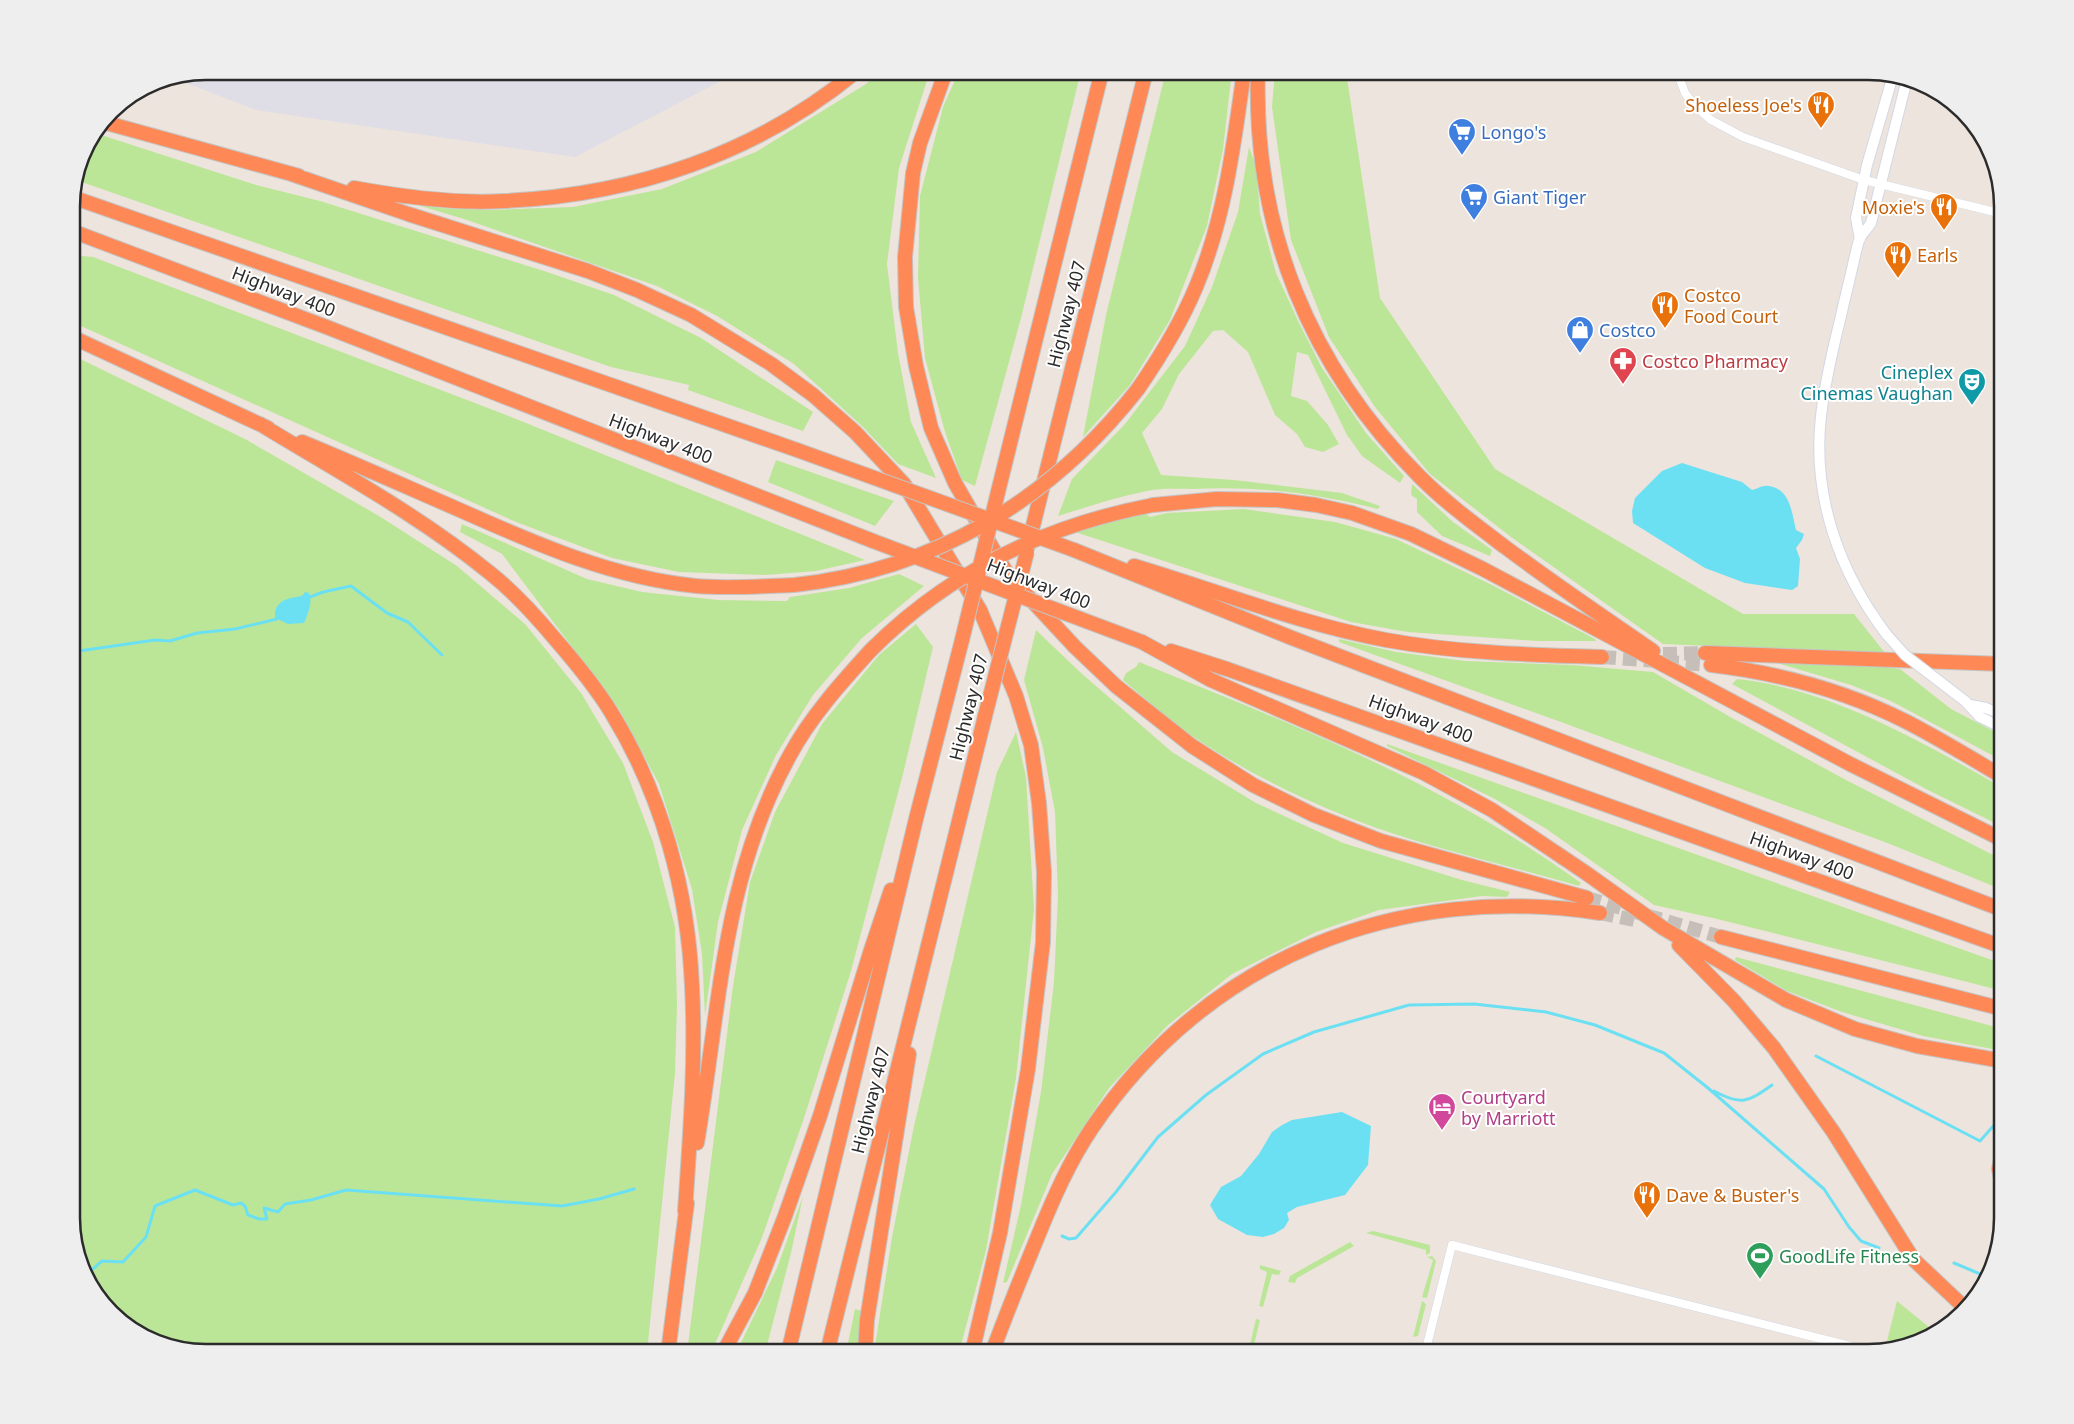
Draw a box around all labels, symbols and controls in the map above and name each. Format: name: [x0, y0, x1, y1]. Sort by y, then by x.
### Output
restaurant icon: Shoeless Joe's: [1806, 90, 1836, 129]
place label: Shoeless Joe's: [1685, 93, 1802, 117]
supermarket icon: Longo's: [1447, 117, 1477, 156]
place label: Longo's: [1481, 120, 1546, 144]
supermarket icon: Giant Tiger: [1459, 182, 1489, 221]
place label: Giant Tiger: [1493, 185, 1587, 209]
restaurant icon: Moxie's: [1929, 192, 1959, 231]
place label: Moxie's: [1862, 195, 1925, 219]
restaurant icon: Earls: [1883, 240, 1913, 279]
place label: Earls: [1917, 243, 1958, 267]
street label: Highway 407: [1041, 258, 1091, 370]
street label: Highway 400: [229, 260, 339, 322]
place label: Costco Food Court: [1684, 283, 1779, 328]
restaurant icon: Costco Food Court: [1650, 290, 1680, 329]
shop icon: Costco: [1565, 315, 1595, 354]
place label: Costco: [1599, 318, 1656, 342]
pharmacy icon: Costco Pharmacy: [1608, 346, 1638, 385]
place label: Costco Pharmacy: [1642, 349, 1789, 373]
place label: Cineplex Cinemas Vaughan: [1800, 360, 1953, 405]
theatre icon: Cineplex Cinemas Vaughan: [1957, 367, 1987, 406]
street label: Highway 400: [606, 407, 716, 469]
street label: Highway 400: [984, 552, 1094, 614]
street label: Highway 407: [943, 651, 993, 763]
street label: Highway 400: [1366, 688, 1476, 748]
street label: Highway 400: [1747, 825, 1857, 885]
street label: Highway 407: [845, 1044, 895, 1156]
place label: Courtyard by Marriott: [1461, 1085, 1556, 1130]
hotel icon: Courtyard by Marriott: [1427, 1092, 1457, 1131]
restaurant icon: Dave & Buster's: [1632, 1180, 1662, 1219]
place label: Dave & Buster's: [1666, 1183, 1799, 1207]
sports icon: GoodLife Fitness: [1745, 1241, 1775, 1280]
place label: GoodLife Fitness: [1779, 1244, 1919, 1268]

